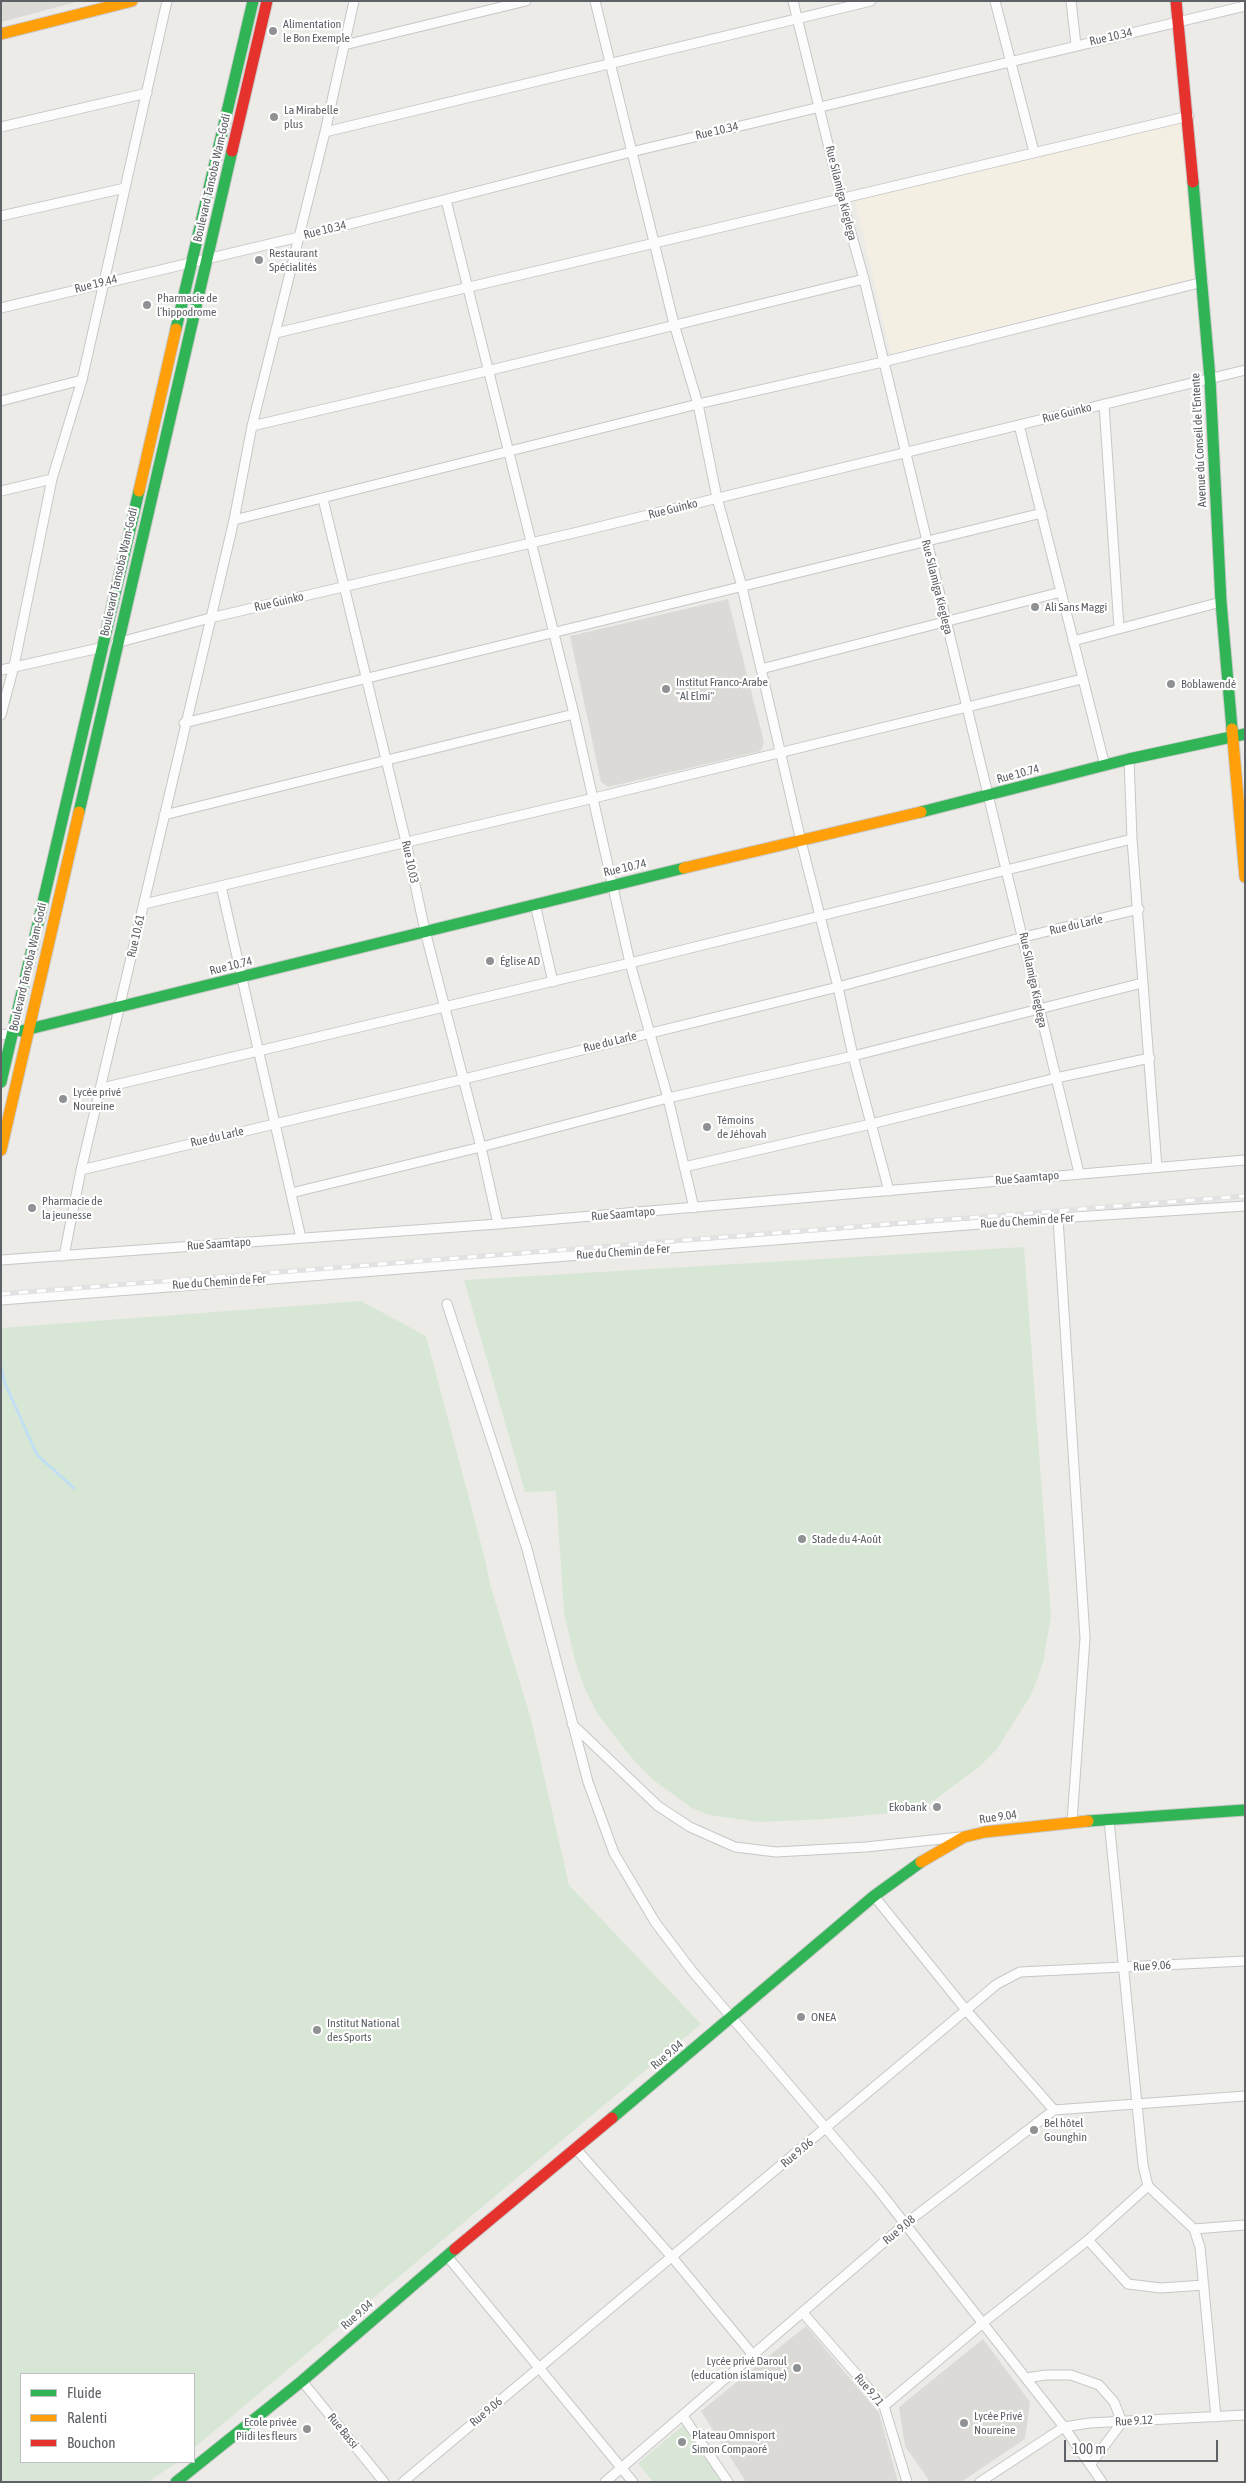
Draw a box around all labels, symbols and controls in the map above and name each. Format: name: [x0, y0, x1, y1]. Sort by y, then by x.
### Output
place label: Alimentation le Bon Exemple: [283, 17, 350, 45]
marker: Alimentation le Bon Exemple: [267, 25, 279, 37]
street label: Rue 10.34: [1088, 25, 1134, 49]
place label: La Mirabelle plus: [284, 103, 338, 131]
marker: La Mirabelle plus: [268, 111, 280, 123]
street label: Boulevard Tansoba Wam-Godi: [190, 112, 234, 244]
street label: Rue 10.34: [694, 119, 740, 143]
street label: Rue Silamiga Kieglega: [822, 144, 860, 242]
street label: Rue 10.34: [302, 218, 348, 242]
place label: Restaurant Spécialités: [269, 246, 318, 274]
marker: Restaurant Spécialités: [253, 254, 265, 266]
street label: Rue 19.44: [73, 272, 119, 296]
place label: Pharmacie de l´hippodrome: [157, 291, 217, 319]
marker: Pharmacie de l´hippodrome: [141, 299, 153, 311]
street label: Avenue du Conseil de l'Entente: [1188, 373, 1210, 507]
street label: Rue Guinko: [1041, 400, 1093, 426]
street label: Rue Guinko: [647, 496, 699, 522]
street label: Boulevard Tansoba Wam-Godi: [97, 506, 141, 638]
street label: Rue Silamiga Kieglega: [918, 538, 956, 636]
street label: Rue Guinko: [253, 589, 305, 615]
place label: Ali Sans Maggi: [1045, 600, 1107, 614]
marker: Ali Sans Maggi: [1029, 601, 1041, 613]
place label: Institut Franco-Arabe "Al Elmi": [676, 675, 768, 703]
place label: Boblawendé: [1181, 677, 1236, 691]
marker: Boblawendé: [1165, 678, 1177, 690]
marker: Institut Franco-Arabe "Al Elmi": [660, 683, 672, 695]
street label: Rue 10.74: [995, 761, 1041, 787]
street label: Rue 10.03: [398, 839, 422, 885]
street label: Rue 10.74: [602, 856, 648, 880]
street label: Boulevard Tansoba Wam-Godi: [6, 901, 50, 1033]
street label: Rue du Larle: [1048, 912, 1104, 938]
street label: Rue 10.61: [124, 913, 148, 959]
street label: Rue Silamiga Kieglega: [1016, 931, 1050, 1029]
street label: Rue 10.74: [208, 954, 254, 978]
place label: Église AD: [500, 954, 540, 968]
marker: Église AD: [484, 955, 496, 967]
street label: Rue du Larle: [582, 1028, 638, 1056]
place label: Lycée privé Noureine: [73, 1085, 121, 1113]
marker: Lycée privé Noureine: [57, 1093, 69, 1105]
place label: Témoins de Jéhovah: [717, 1113, 767, 1141]
marker: Témoins de Jéhovah: [701, 1121, 713, 1133]
street label: Rue du Larle: [189, 1124, 245, 1150]
street label: Rue Saamtapo: [994, 1168, 1060, 1188]
place label: Pharmacie de la jeunesse: [42, 1194, 102, 1222]
marker: Pharmacie de la jeunesse: [26, 1202, 38, 1214]
street label: Rue Saamtapo: [590, 1204, 656, 1224]
street label: Rue du Chemin de Fer: [980, 1211, 1074, 1231]
street label: Rue Saamtapo: [187, 1235, 251, 1253]
street label: Rue du Chemin de Fer: [576, 1242, 670, 1262]
street label: Rue du Chemin de Fer: [172, 1272, 266, 1292]
place label: Stade du 4-Août: [812, 1532, 881, 1546]
marker: Stade du 4-Août: [796, 1533, 808, 1545]
place label: Ekobank: [889, 1800, 927, 1814]
marker: Ekobank: [931, 1801, 943, 1813]
street label: Rue 9.04: [978, 1807, 1018, 1827]
street label: Rue 9.06: [1133, 1958, 1171, 1974]
place label: ONEA: [811, 2010, 836, 2024]
marker: ONEA: [795, 2011, 807, 2023]
place label: Institut National des Sports: [327, 2016, 400, 2044]
marker: Institut National des Sports: [311, 2024, 323, 2036]
street label: Rue 9.04: [648, 2037, 686, 2073]
place label: Bel hôtel Gounghin: [1044, 2116, 1087, 2144]
marker: Bel hôtel Gounghin: [1028, 2124, 1040, 2136]
street label: Rue 9.06: [778, 2135, 816, 2171]
street label: Rue 9.08: [880, 2212, 918, 2248]
street label: Rue 9.04: [338, 2297, 376, 2333]
place label: Lycée privé Daroul (education islamique): [691, 2354, 787, 2382]
marker: Lycée privé Daroul (education islamique): [791, 2362, 803, 2374]
street label: Rue 9.71: [851, 2371, 887, 2409]
legend: [20, 2373, 195, 2463]
text: Fluide: [67, 2384, 102, 2401]
street label: Rue 9.06: [467, 2394, 505, 2430]
text: Ralenti: [67, 2409, 107, 2426]
place label: Lycée Privé Noureine: [974, 2409, 1022, 2437]
street label: Rue Bassi: [324, 2410, 362, 2452]
street label: Rue 9.12: [1115, 2413, 1153, 2429]
place label: Ecole privée Piidi les fleurs: [236, 2415, 297, 2443]
marker: Lycée Privé Noureine: [958, 2417, 970, 2429]
marker: Ecole privée Piidi les fleurs: [301, 2423, 313, 2435]
place label: Plateau Omnisport Simon Compaoré: [692, 2428, 775, 2456]
scale bar: [1066, 2430, 1220, 2462]
text: Bouchon: [67, 2434, 116, 2451]
marker: Plateau Omnisport Simon Compaoré: [676, 2436, 688, 2448]
text: 100 m: [1072, 2440, 1106, 2457]

